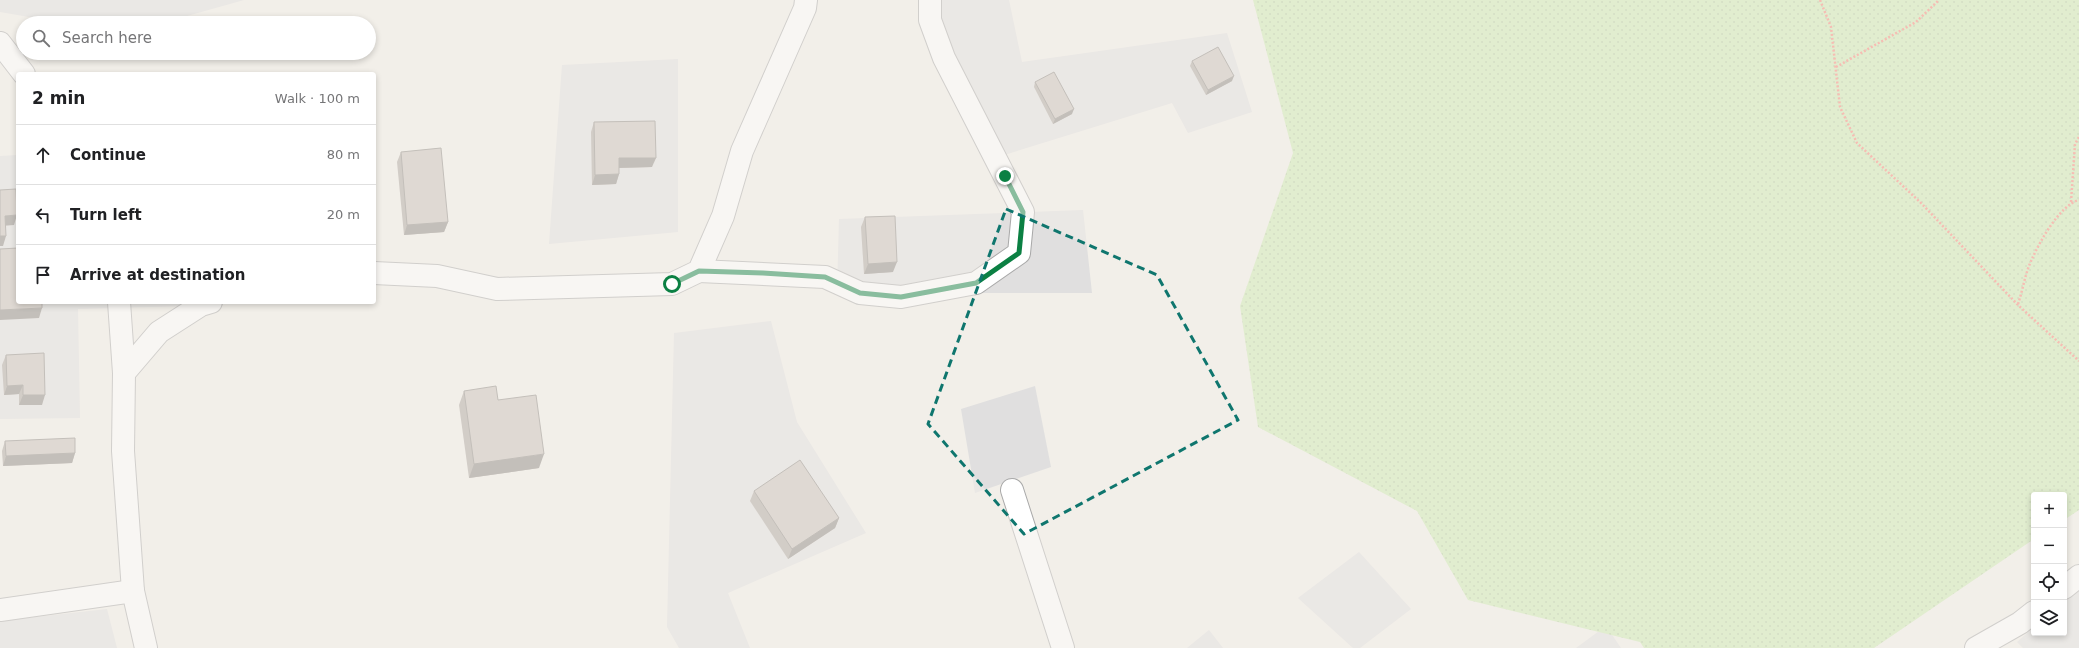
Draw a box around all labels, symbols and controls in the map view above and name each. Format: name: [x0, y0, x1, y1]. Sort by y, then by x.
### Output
search box: [16, 16, 376, 60]
icon: search: [30, 27, 52, 49]
text: Search here: [62, 29, 152, 47]
text: 2 min: [32, 88, 85, 108]
text: Walk · 100 m: [275, 91, 360, 106]
icon: ahead: [32, 144, 54, 166]
text: Continue: [70, 146, 146, 164]
text: 80 m: [327, 147, 360, 162]
route end: [996, 167, 1014, 185]
icon: left: [32, 204, 54, 226]
text: Turn left: [70, 206, 142, 224]
text: 20 m: [327, 207, 360, 222]
icon: arrive: [32, 264, 54, 286]
text: Arrive at destination: [70, 266, 245, 284]
route start: [663, 275, 681, 293]
map controls: [2031, 492, 2067, 636]
button: +: [2031, 492, 2067, 528]
button: −: [2031, 528, 2067, 564]
button: locate: [2031, 564, 2067, 600]
button: layers: [2031, 600, 2067, 636]

